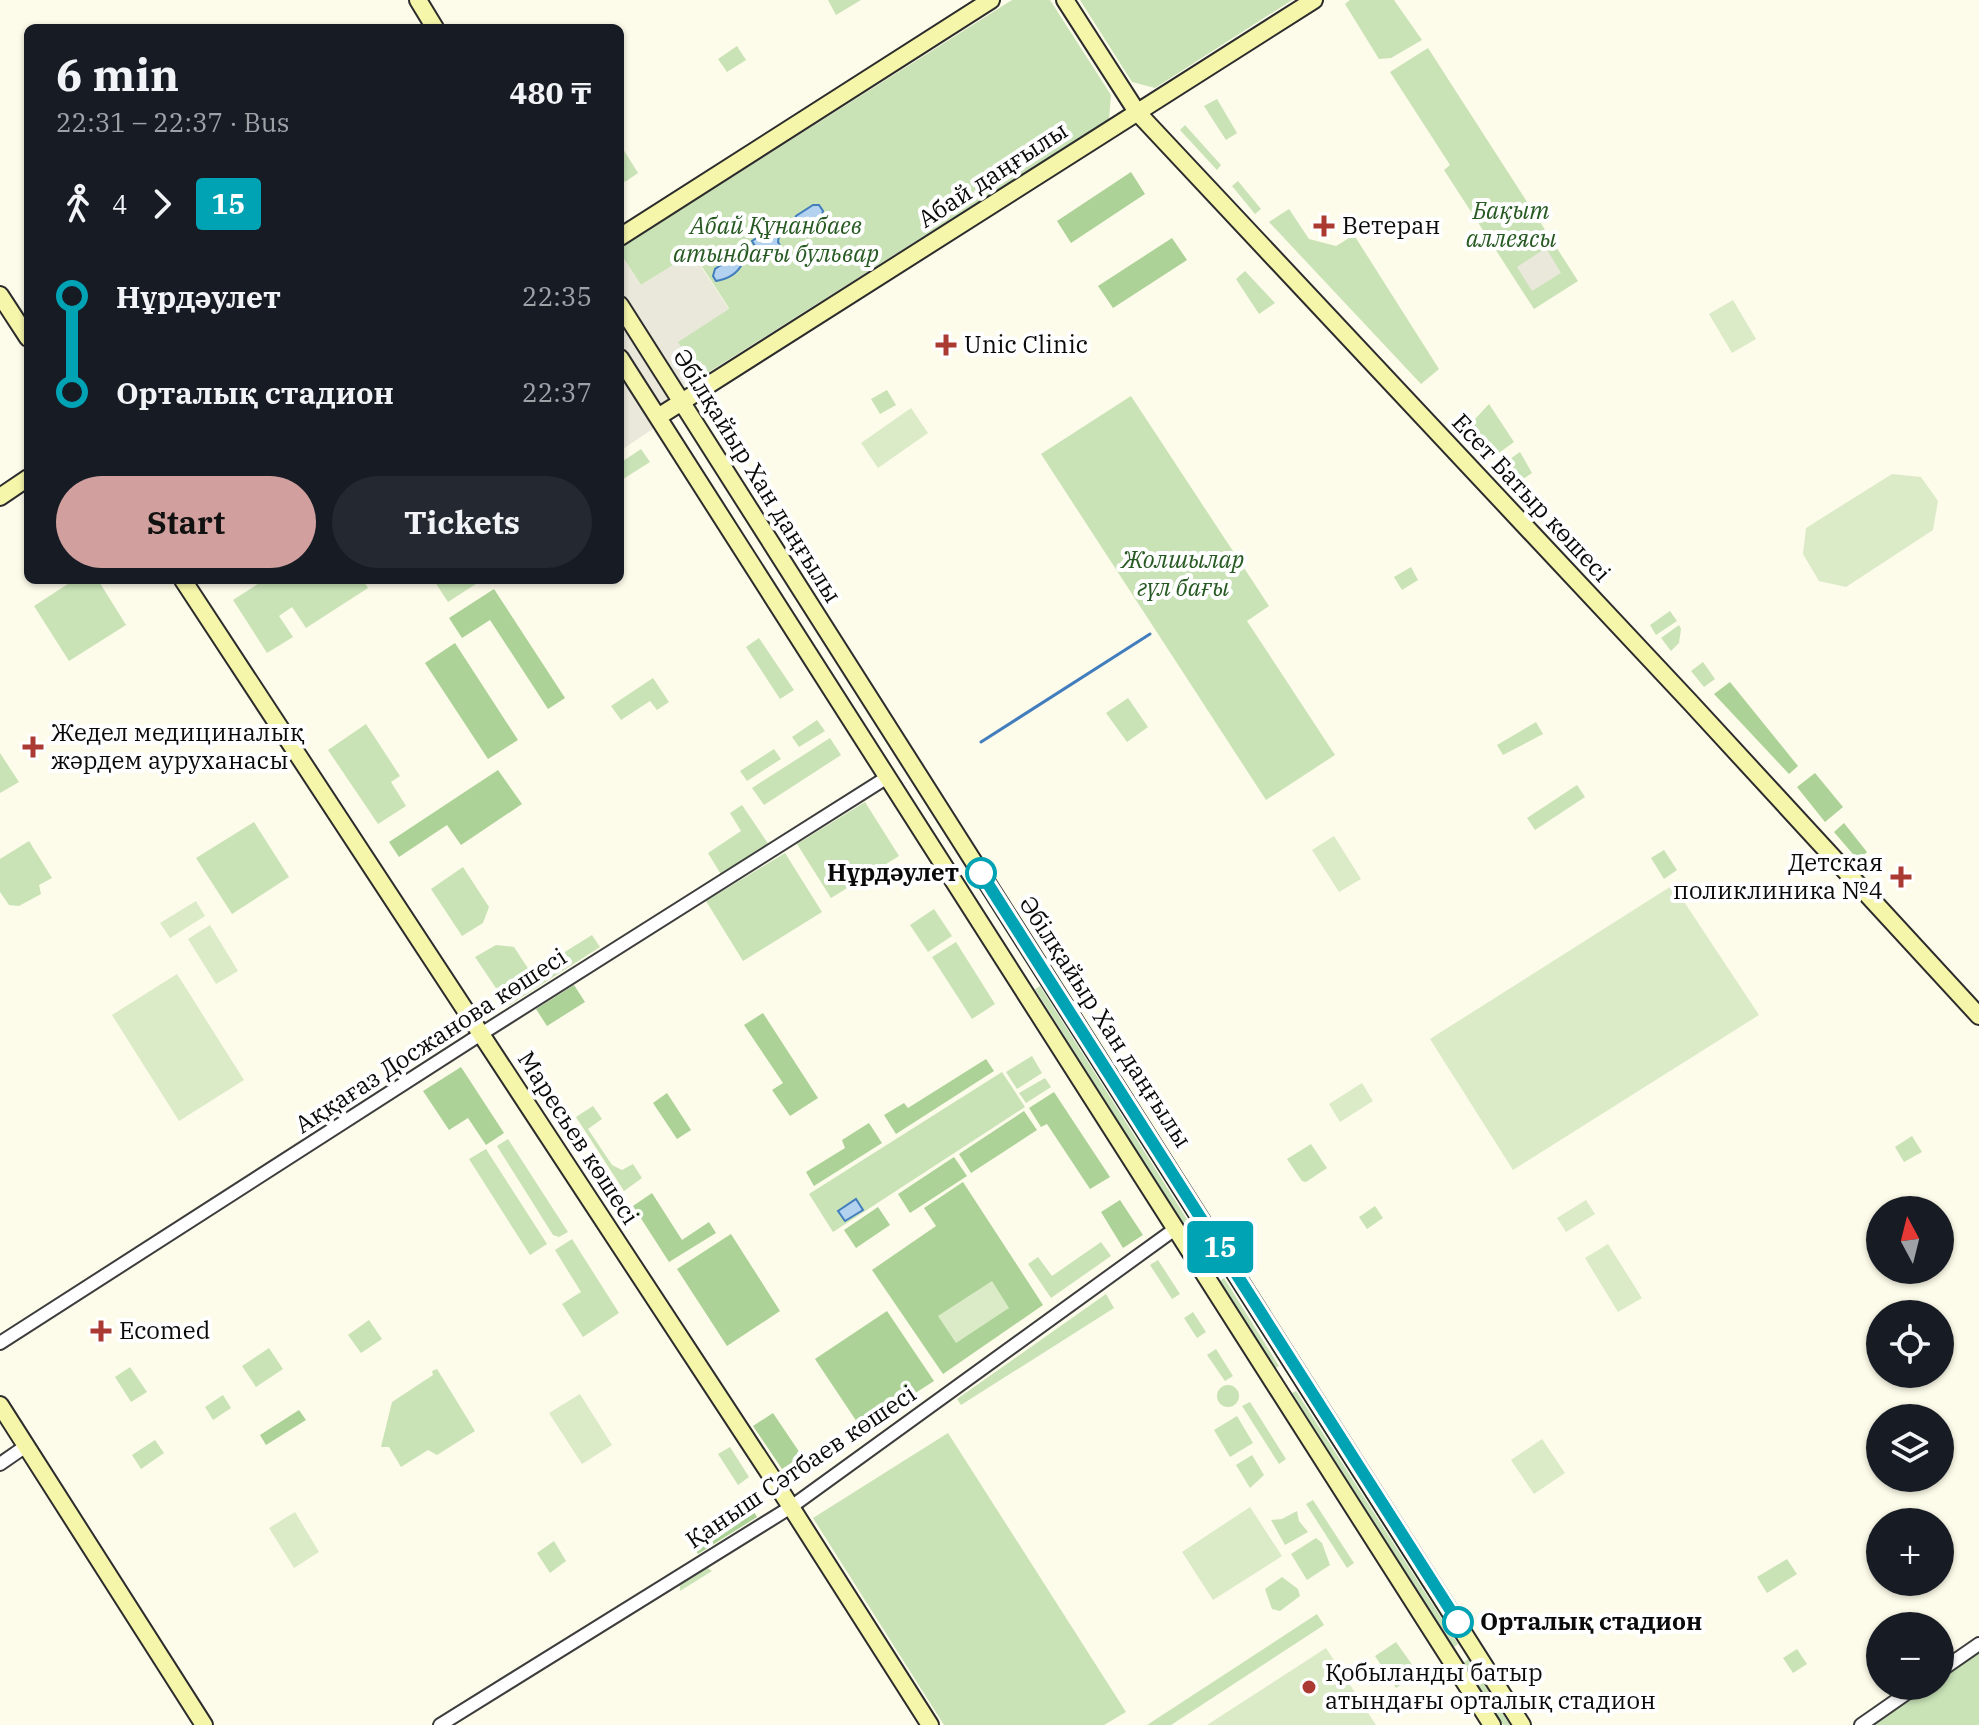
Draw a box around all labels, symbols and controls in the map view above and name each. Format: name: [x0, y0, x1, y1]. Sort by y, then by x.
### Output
text: 6 min: [56, 46, 179, 103]
text: 480 ₸: [510, 73, 592, 112]
text: 22:31 – 22:37 · Bus: [56, 105, 290, 139]
street label: Абай даңғылы: [911, 114, 1074, 235]
icon: walk: [56, 182, 100, 226]
icon: forward: [140, 182, 184, 226]
text: 15: [212, 185, 245, 222]
text: 4: [112, 187, 128, 221]
park label: Бақыт аллеясы: [1466, 194, 1556, 254]
park label: Абай Құнанбаев атындағы бульвар: [673, 209, 879, 269]
place label: Ветеран: [1342, 209, 1440, 241]
marker: Ветеран: [1313, 215, 1335, 237]
text: Нұрдәулет: [116, 277, 281, 316]
text: 22:35: [522, 279, 592, 313]
place label: Unic Clinic: [964, 328, 1088, 360]
marker: Unic Clinic: [935, 334, 957, 356]
street label: Әбілқайыр Хан даңғылы: [666, 342, 849, 609]
text: Орталық стадион: [116, 373, 394, 412]
text: 22:37: [522, 375, 592, 409]
street label: Есет Батыр көшесі: [1445, 406, 1618, 588]
button: Start: [56, 476, 316, 568]
button: Tickets: [332, 476, 592, 568]
park label: Жолшылар гүл бағы: [1120, 543, 1244, 603]
place label: Жедел медициналық жәрдем ауруханасы: [51, 716, 305, 776]
marker: Жедел медициналық жәрдем ауруханасы: [22, 736, 44, 758]
place label: Детская поликлиника №4: [1673, 846, 1883, 906]
place label: Нұрдәулет: [827, 856, 959, 888]
marker: Нұрдәулет: [966, 858, 996, 888]
marker: Детская поликлиника №4: [1890, 866, 1912, 888]
street label: Әбілқайыр Хан даңғылы: [1012, 889, 1199, 1154]
street label: Аққағаз Досжанова көшесі: [288, 940, 572, 1140]
street label: Маресьев көшесі: [511, 1045, 647, 1230]
north arrow: [1866, 1196, 1954, 1284]
map controls: [1866, 1196, 1954, 1700]
line badge: 15: [1184, 1221, 1256, 1273]
text: 15: [1203, 1228, 1237, 1265]
button: locate: [1866, 1300, 1954, 1388]
place label: Ecomed: [119, 1314, 210, 1346]
marker: Ecomed: [90, 1320, 112, 1342]
street label: Қаныш Сәтбаев көшесі: [679, 1377, 922, 1555]
button: layers: [1866, 1404, 1954, 1492]
button: +: [1866, 1508, 1954, 1596]
place label: Орталық стадион: [1480, 1605, 1702, 1637]
marker: Орталық стадион: [1443, 1607, 1473, 1637]
button: −: [1866, 1612, 1954, 1700]
place label: Қобыланды батыр атындағы орталық стадион: [1325, 1656, 1656, 1716]
marker: Қобыланды батыр атындағы орталық стадион: [1300, 1678, 1318, 1696]

